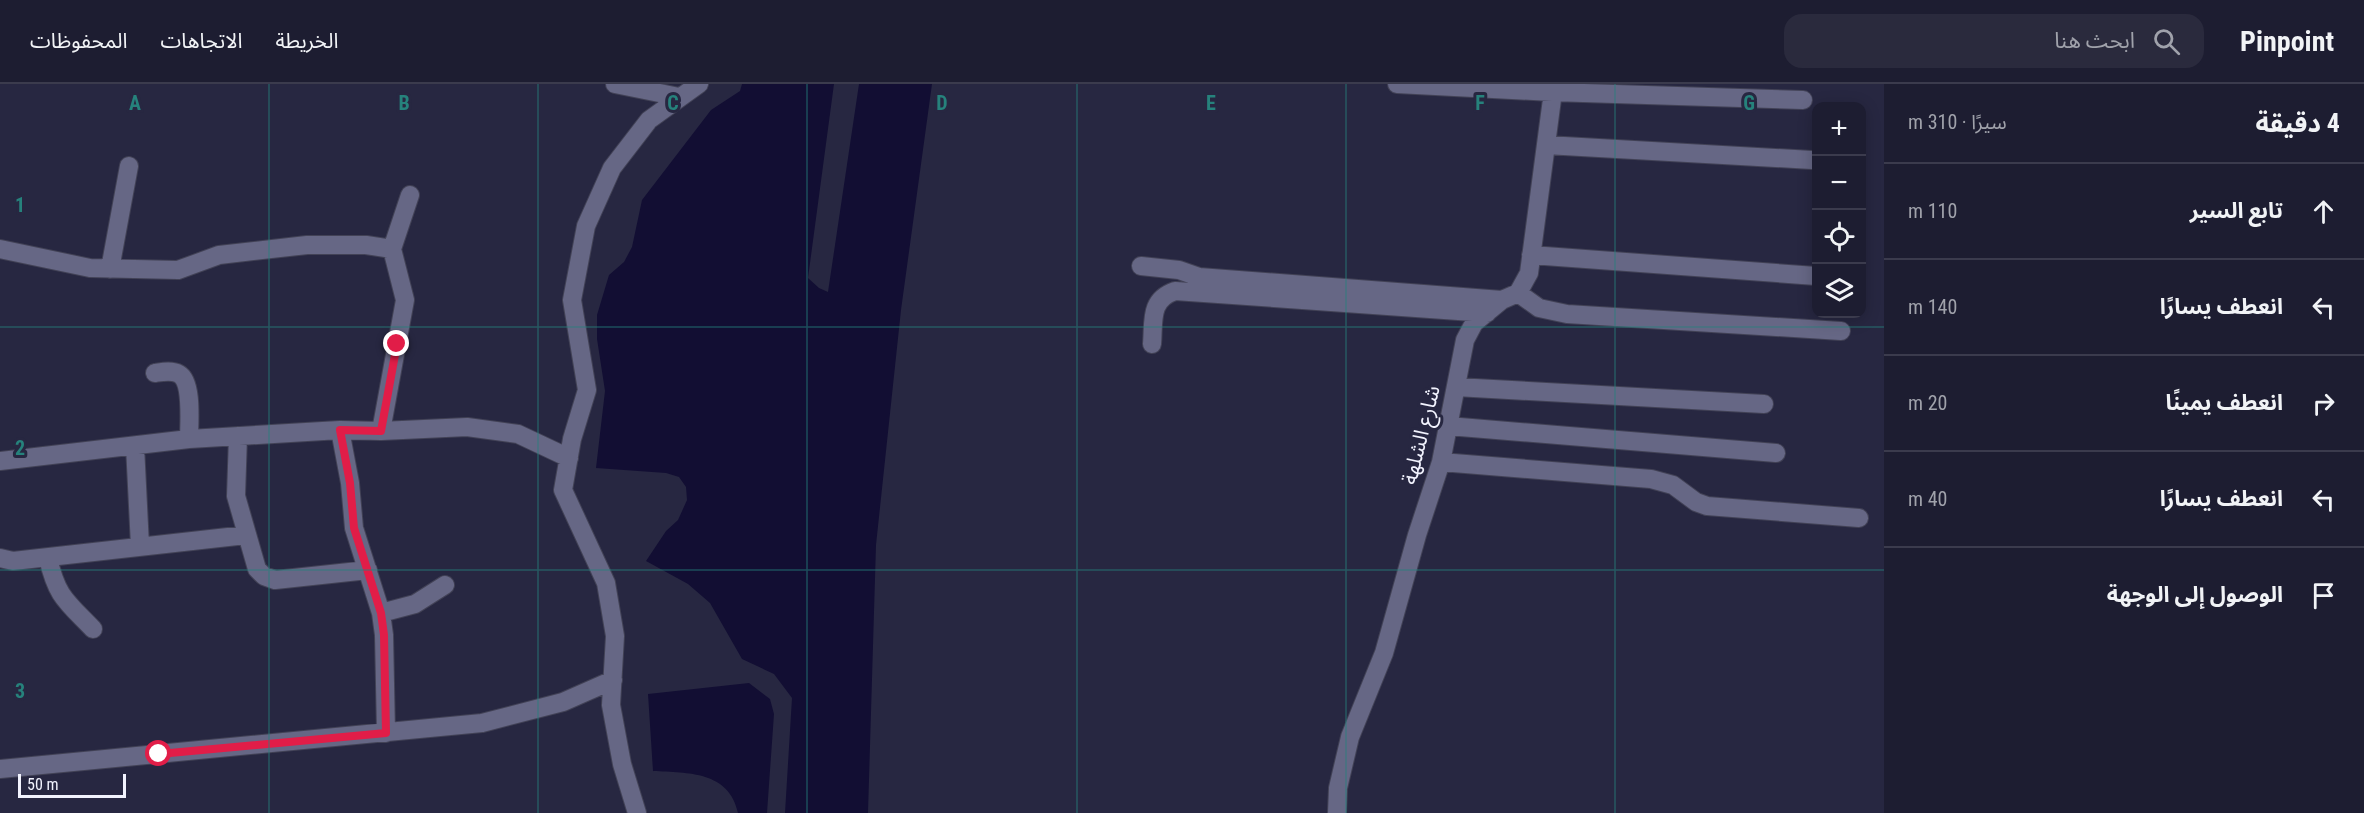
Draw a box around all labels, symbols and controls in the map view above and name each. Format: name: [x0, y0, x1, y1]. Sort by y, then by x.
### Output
search box: [1784, 14, 2204, 68]
icon: search: [2150, 25, 2183, 58]
text: Pinpoint: [2240, 25, 2334, 58]
text: ابحث هنا: [2054, 28, 2135, 53]
text: المحفوظات: [30, 29, 127, 53]
text: الاتجاهات: [160, 29, 242, 53]
text: الخريطة: [275, 29, 338, 53]
text: A: [129, 91, 141, 115]
text: B: [398, 91, 410, 115]
text: C: [667, 91, 679, 115]
text: D: [936, 91, 948, 115]
text: E: [1206, 91, 1216, 115]
text: F: [1475, 91, 1485, 115]
text: G: [1743, 91, 1755, 115]
map controls: [1812, 102, 1866, 318]
button: +: [1812, 102, 1866, 156]
text: 4 دقيقة: [2255, 108, 2340, 138]
text: سيرًا · 310 m: [1908, 110, 2007, 134]
button: −: [1812, 156, 1866, 210]
text: 1: [15, 193, 25, 217]
icon: ahead: [2307, 195, 2340, 228]
text: تابع السير: [2190, 198, 2283, 223]
text: 110 m: [1908, 199, 1957, 223]
button: locate: [1812, 210, 1866, 264]
button: layers: [1812, 264, 1866, 318]
icon: left: [2307, 291, 2340, 324]
text: انعطف يسارًا: [2160, 294, 2283, 319]
text: 140 m: [1908, 295, 1957, 319]
route end: [383, 330, 409, 356]
street label: شارع الشلهة: [1397, 383, 1448, 488]
icon: right: [2307, 387, 2340, 420]
text: انعطف يمينًا: [2165, 390, 2283, 415]
text: 20 m: [1908, 391, 1947, 415]
text: 2: [15, 436, 25, 460]
icon: left: [2307, 483, 2340, 516]
text: انعطف يسارًا: [2160, 486, 2283, 511]
text: 40 m: [1908, 487, 1947, 511]
icon: arrive: [2307, 579, 2340, 612]
text: الوصول إلى الوجهة: [2107, 582, 2283, 607]
text: 3: [15, 679, 25, 703]
route start: [145, 740, 171, 766]
scale bar: [18, 771, 126, 798]
text: 50 m: [27, 775, 59, 794]

